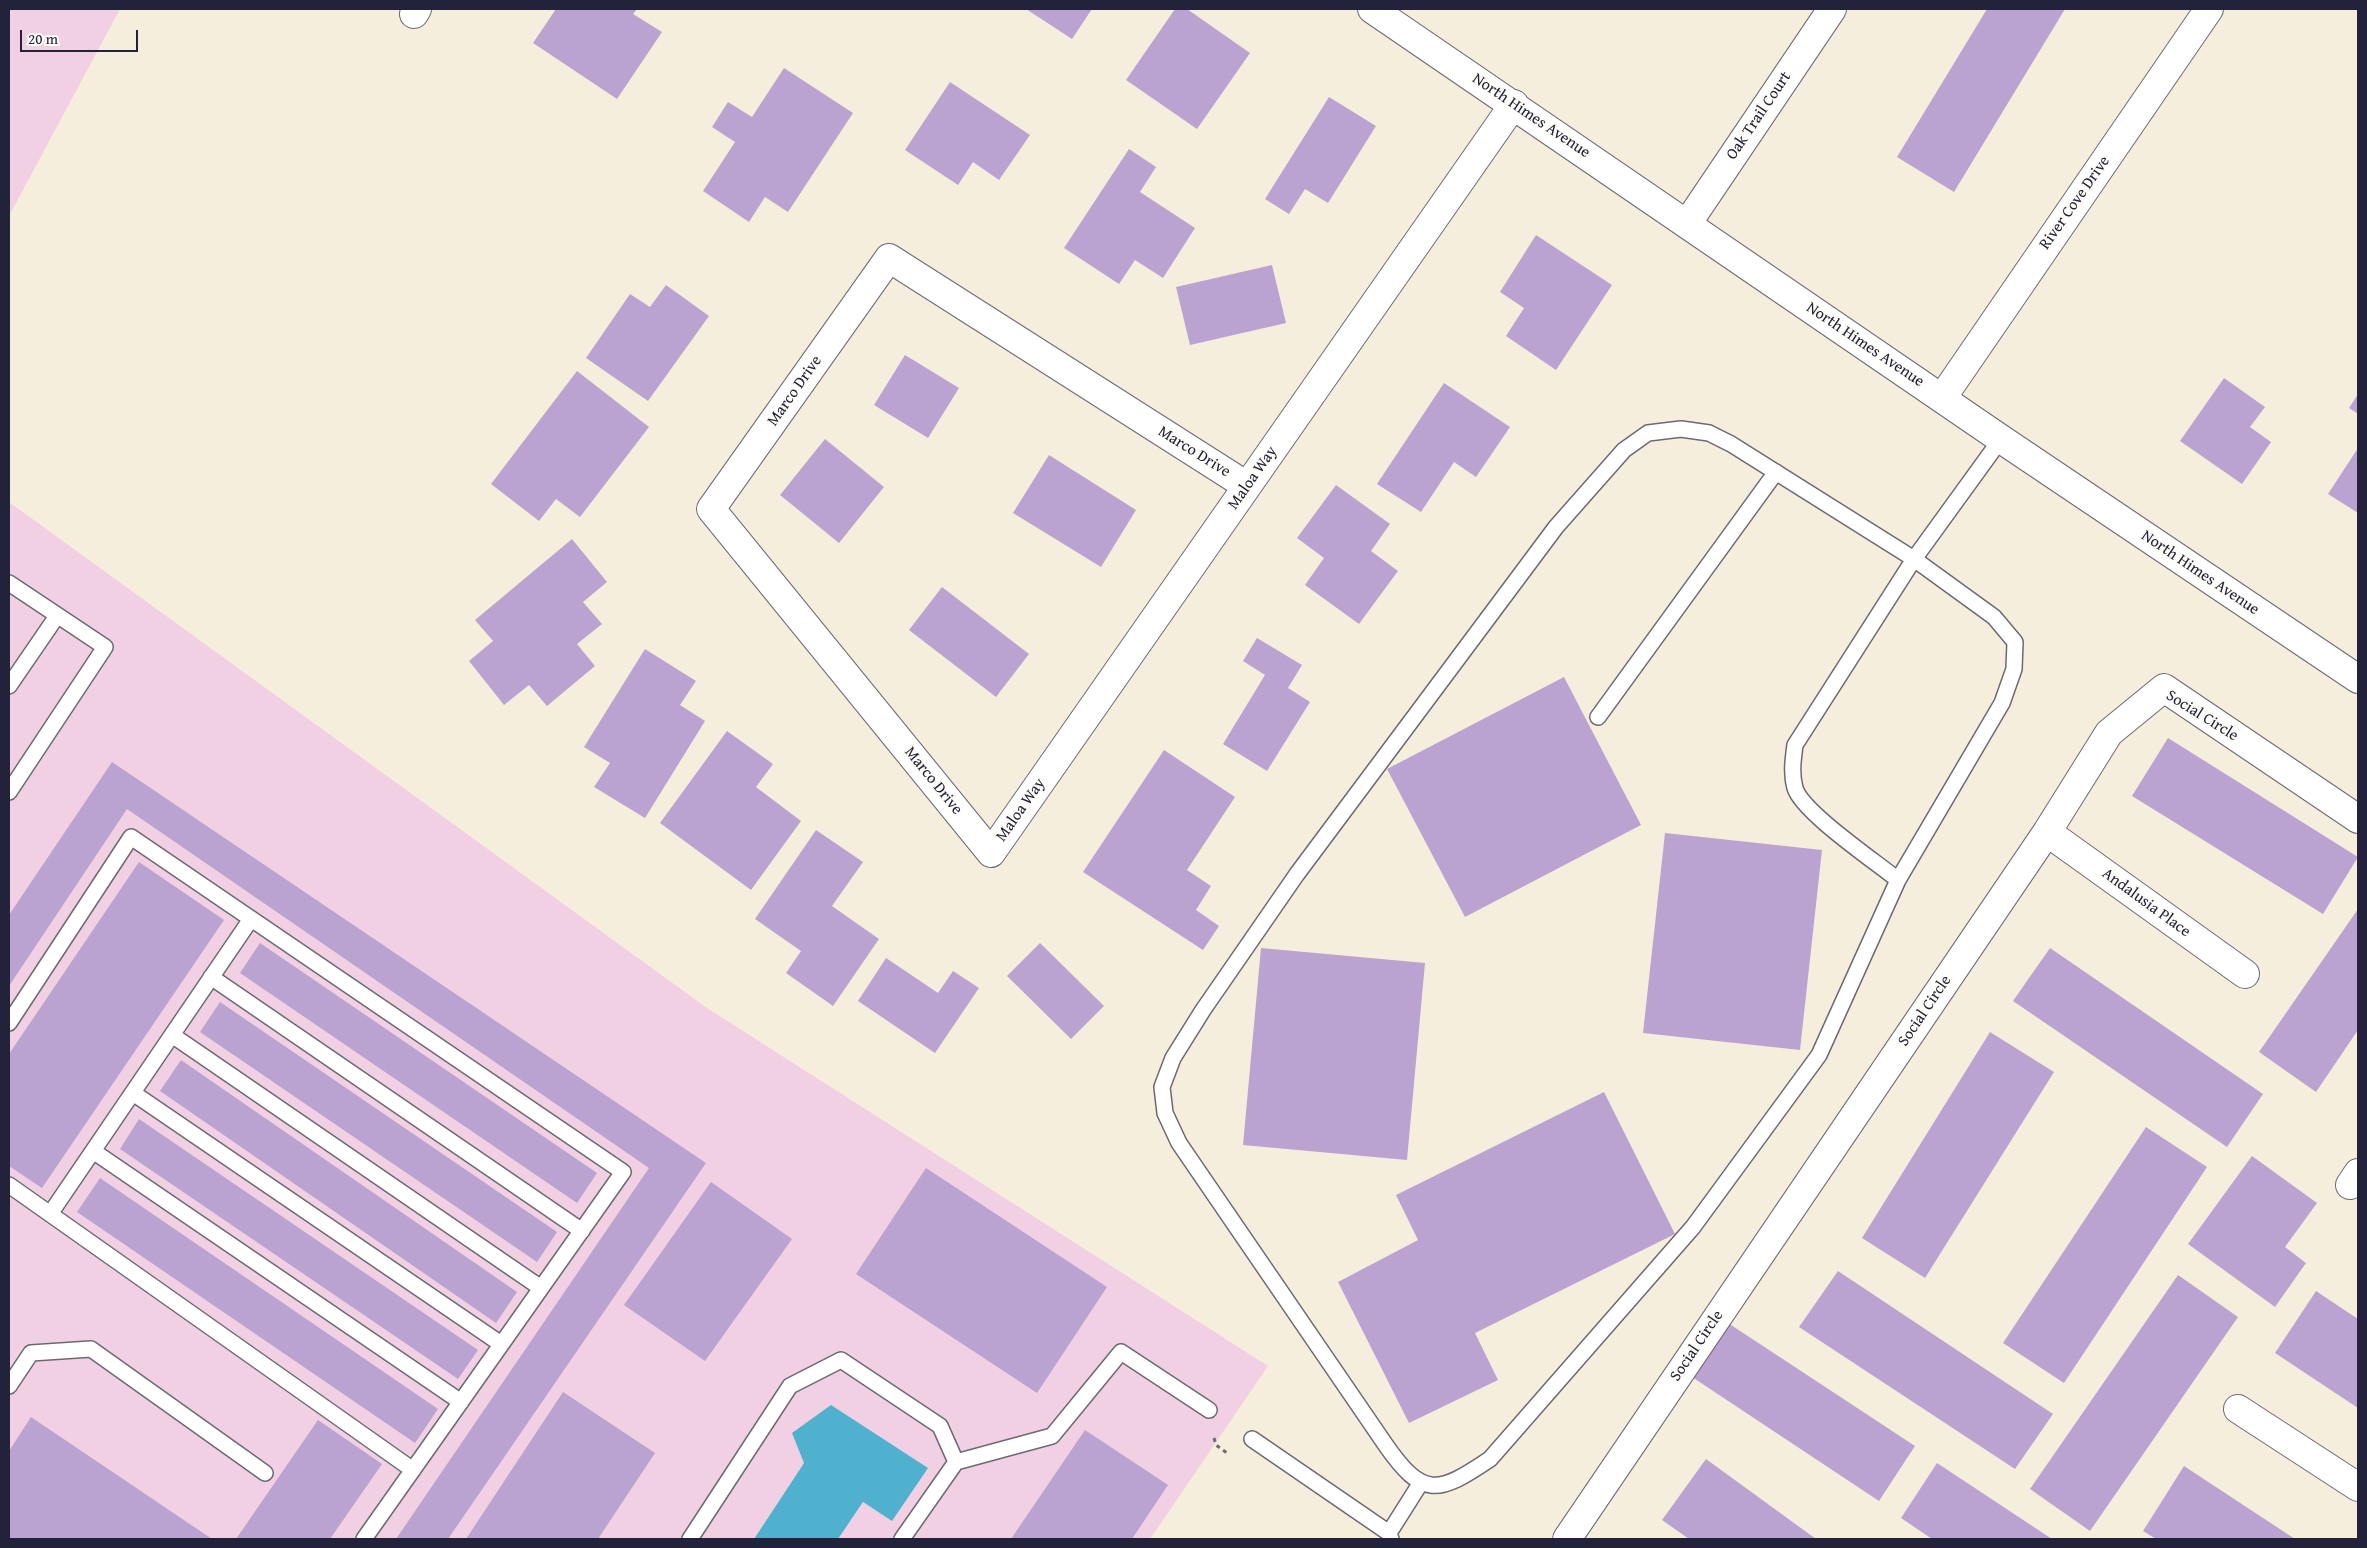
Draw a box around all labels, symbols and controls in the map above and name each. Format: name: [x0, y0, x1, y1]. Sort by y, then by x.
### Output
scale bar: [22, 20, 140, 52]
text: 20 m: [28, 28, 58, 49]
street label: Oak Trail Court: [1722, 68, 1796, 164]
street label: North Himes Avenue: [1468, 69, 1594, 163]
street label: River Cove Drive: [2036, 152, 2114, 254]
street label: North Himes Avenue: [1802, 298, 1928, 392]
street label: Marco Drive: [764, 352, 826, 430]
street label: Marco Drive: [1154, 422, 1234, 482]
street label: Maloa Way: [1224, 443, 1282, 513]
street label: North Himes Avenue: [2137, 526, 2263, 620]
street label: Social Circle: [2162, 686, 2242, 746]
street label: Marco Drive: [900, 743, 966, 819]
street label: Maloa Way: [992, 775, 1050, 845]
street label: Andalusia Place: [2098, 864, 2194, 942]
street label: Social Circle: [1894, 972, 1956, 1050]
street label: Social Circle: [1666, 1307, 1728, 1385]

